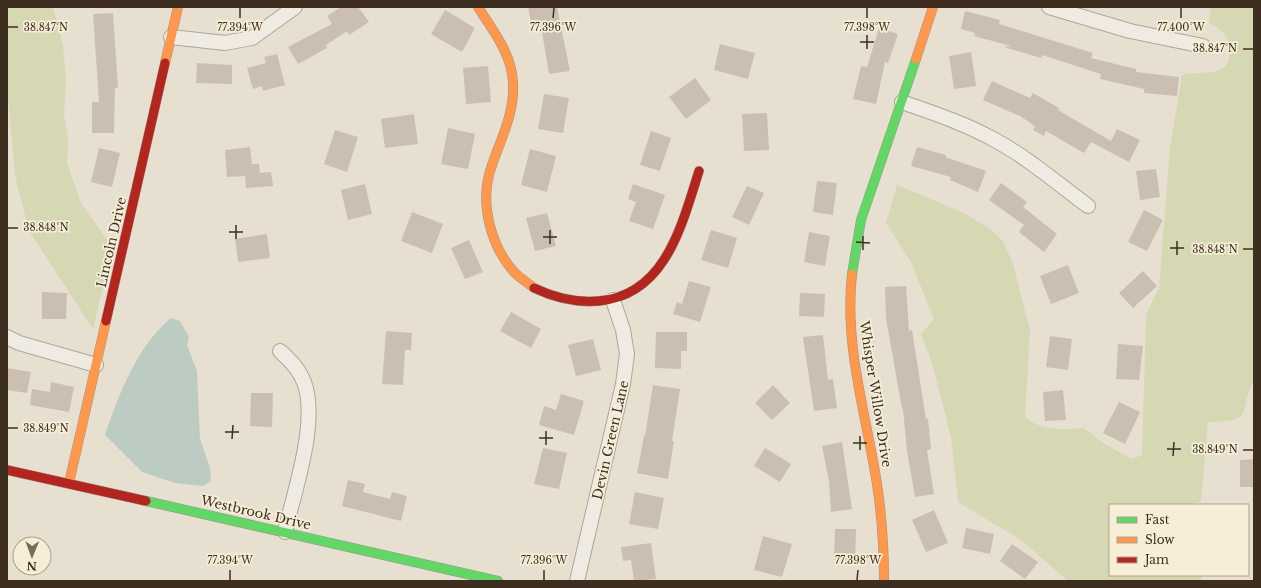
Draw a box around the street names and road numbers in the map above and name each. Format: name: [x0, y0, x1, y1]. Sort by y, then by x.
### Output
street label: Lincoln Drive: [93, 195, 130, 289]
street label: Whisper Willow Drive: [855, 319, 895, 469]
street label: Devin Green Lane: [589, 379, 632, 501]
street label: Westbrook Drive: [198, 491, 313, 533]

